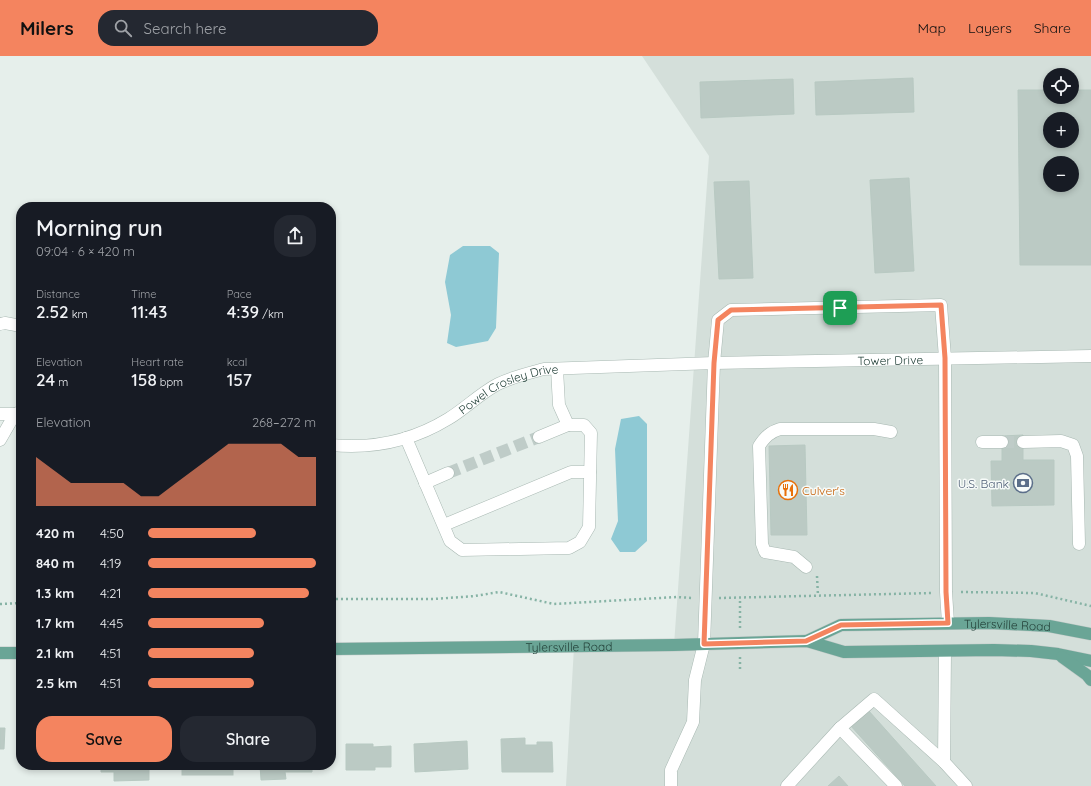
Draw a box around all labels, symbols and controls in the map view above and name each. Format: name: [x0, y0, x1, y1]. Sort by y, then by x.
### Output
search box: [98, 10, 378, 46]
text: Milers: [20, 16, 74, 40]
icon: search: [112, 17, 134, 39]
text: Search here: [144, 19, 226, 38]
text: Map: [917, 19, 946, 37]
text: Layers: [968, 19, 1012, 37]
text: Share: [1034, 19, 1071, 37]
map controls: [1043, 68, 1079, 192]
button: locate: [1043, 68, 1079, 104]
button: +: [1043, 112, 1079, 148]
button: −: [1043, 156, 1079, 192]
text: Morning run: [36, 214, 163, 242]
button: share: [274, 215, 316, 257]
text: 09:04 · 6 × 420 m: [36, 243, 135, 259]
text: Distance: [36, 287, 80, 301]
text: Time: [131, 287, 157, 301]
text: Pace: [227, 287, 252, 301]
pin: [823, 291, 857, 325]
icon: arrive: [829, 297, 851, 319]
text: 2.52: [36, 301, 69, 322]
text: 11:43: [131, 301, 167, 322]
text: 4:39: [227, 301, 259, 322]
text: km: [69, 307, 88, 321]
text: /km: [259, 307, 284, 321]
street label: Tower Drive: [857, 352, 924, 368]
text: Elevation: [36, 355, 82, 369]
text: Heart rate: [131, 355, 184, 369]
text: kcal: [227, 355, 247, 369]
street label: Powel Crosley Drive: [455, 361, 559, 417]
text: 24: [36, 369, 55, 390]
text: 158: [131, 369, 157, 390]
text: 157: [227, 369, 252, 390]
text: m: [55, 375, 68, 389]
text: bpm: [157, 375, 183, 389]
text: Elevation: [36, 414, 91, 430]
text: 268–272 m: [252, 414, 316, 430]
bank icon: U.S. Bank: [1012, 472, 1034, 494]
place label: U.S. Bank: [958, 476, 1009, 491]
restaurant icon: Culver's: [777, 479, 799, 501]
place label: Culver's: [802, 483, 845, 498]
text: 420 m: [36, 525, 75, 541]
text: 4:50: [100, 525, 124, 541]
text: 840 m: [36, 555, 74, 571]
text: 4:19: [100, 555, 121, 571]
text: 1.3 km: [36, 585, 74, 601]
text: 4:21: [100, 585, 121, 601]
text: 1.7 km: [36, 615, 74, 631]
text: 4:45: [100, 615, 123, 631]
street label: Tylersville Road: [964, 615, 1051, 634]
street label: Tylersville Road: [525, 638, 612, 654]
text: 2.1 km: [36, 645, 74, 661]
text: 4:51: [100, 645, 121, 661]
text: 2.5 km: [36, 675, 77, 691]
text: 4:51: [100, 675, 121, 691]
button: Save: [36, 716, 172, 762]
button: Share: [180, 716, 316, 762]

